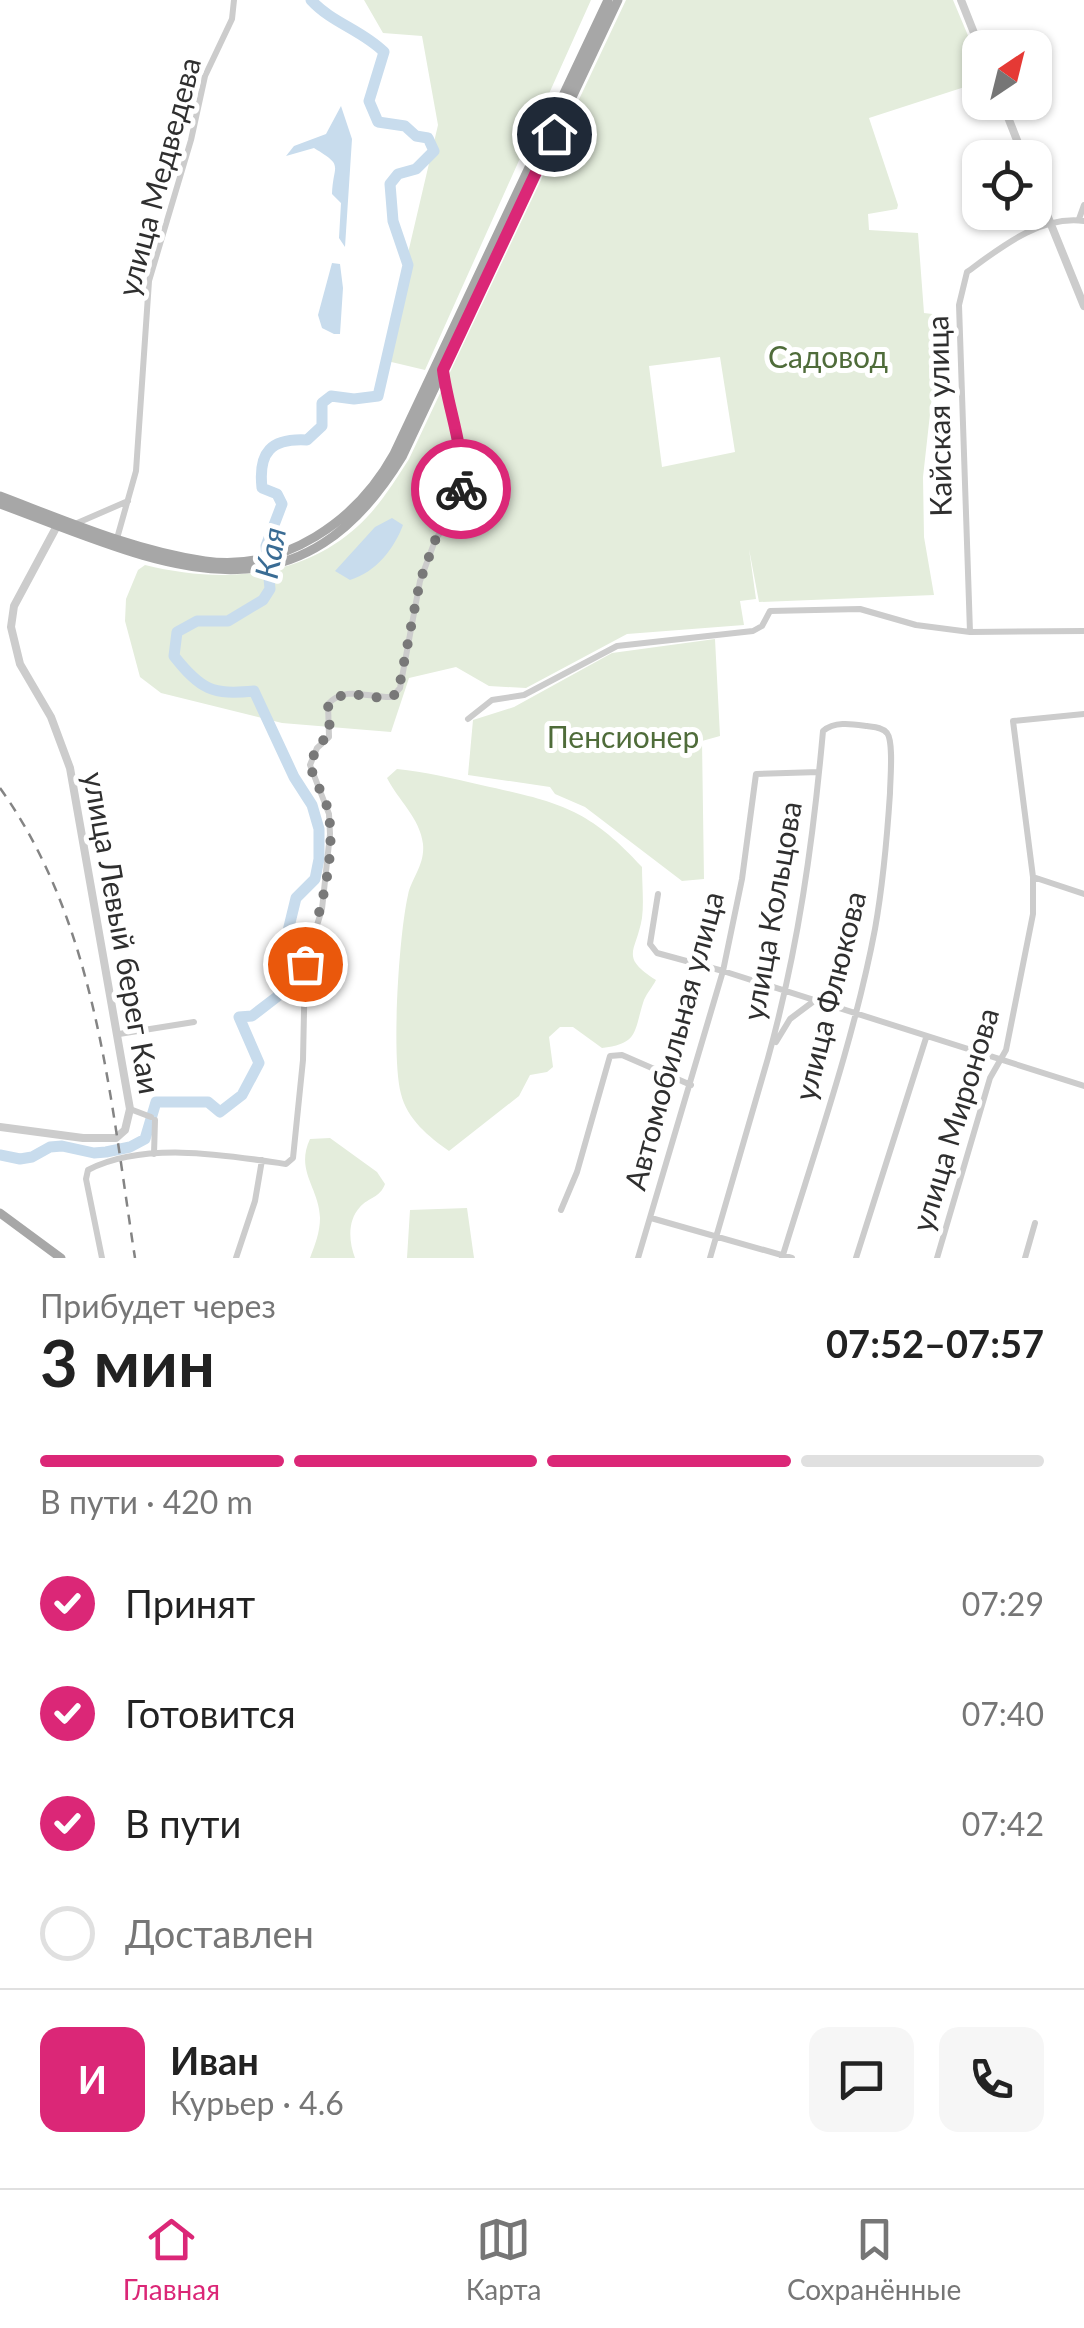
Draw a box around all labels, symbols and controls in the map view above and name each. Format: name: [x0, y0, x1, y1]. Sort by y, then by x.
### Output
north arrow: [962, 30, 1052, 120]
map controls: [962, 30, 1052, 230]
street label: улица Медведева: [109, 53, 207, 300]
pin: [512, 92, 597, 177]
icon: home: [527, 107, 582, 162]
button: locate: [962, 140, 1052, 230]
street label: Кайская улица: [918, 315, 958, 517]
park label: Садовод: [768, 338, 888, 374]
courier: [411, 439, 511, 539]
icon: bike: [434, 462, 489, 517]
water label: Кая: [246, 524, 293, 581]
park label: Пенсионер: [547, 718, 699, 754]
street label: улица Левый берег Каи: [77, 769, 169, 1097]
street label: улица Кольцова: [734, 798, 808, 1023]
street label: Автомобильная улица: [616, 887, 730, 1194]
street label: улица Флюкова: [786, 887, 872, 1104]
pin: [263, 922, 348, 1007]
icon: bag: [278, 937, 333, 992]
street label: улица Миронова: [903, 1003, 1005, 1236]
text: Прибудет через: [40, 1286, 276, 1325]
text: 07:52–07:57: [826, 1320, 1044, 1366]
text: 3 мин: [40, 1323, 215, 1401]
text: В пути · 420 m: [40, 1482, 253, 1521]
icon: check: [40, 1576, 95, 1631]
text: Принят: [125, 1580, 255, 1626]
text: 07:29: [962, 1584, 1044, 1623]
icon: check: [40, 1686, 95, 1741]
text: Готовится: [125, 1690, 296, 1736]
text: 07:40: [962, 1694, 1044, 1733]
icon: check: [40, 1796, 95, 1851]
text: В пути: [125, 1800, 241, 1846]
text: 07:42: [962, 1804, 1044, 1843]
text: Доставлен: [125, 1910, 314, 1956]
button: chat: [809, 2027, 914, 2132]
button: phone: [939, 2027, 1044, 2132]
text: Иван: [170, 2037, 259, 2083]
text: И: [78, 2056, 107, 2102]
text: Курьер · 4.6: [170, 2083, 344, 2122]
tab: Главная: [123, 2212, 220, 2306]
tab: Карта: [466, 2212, 541, 2306]
tab: Сохранённые: [787, 2212, 961, 2306]

